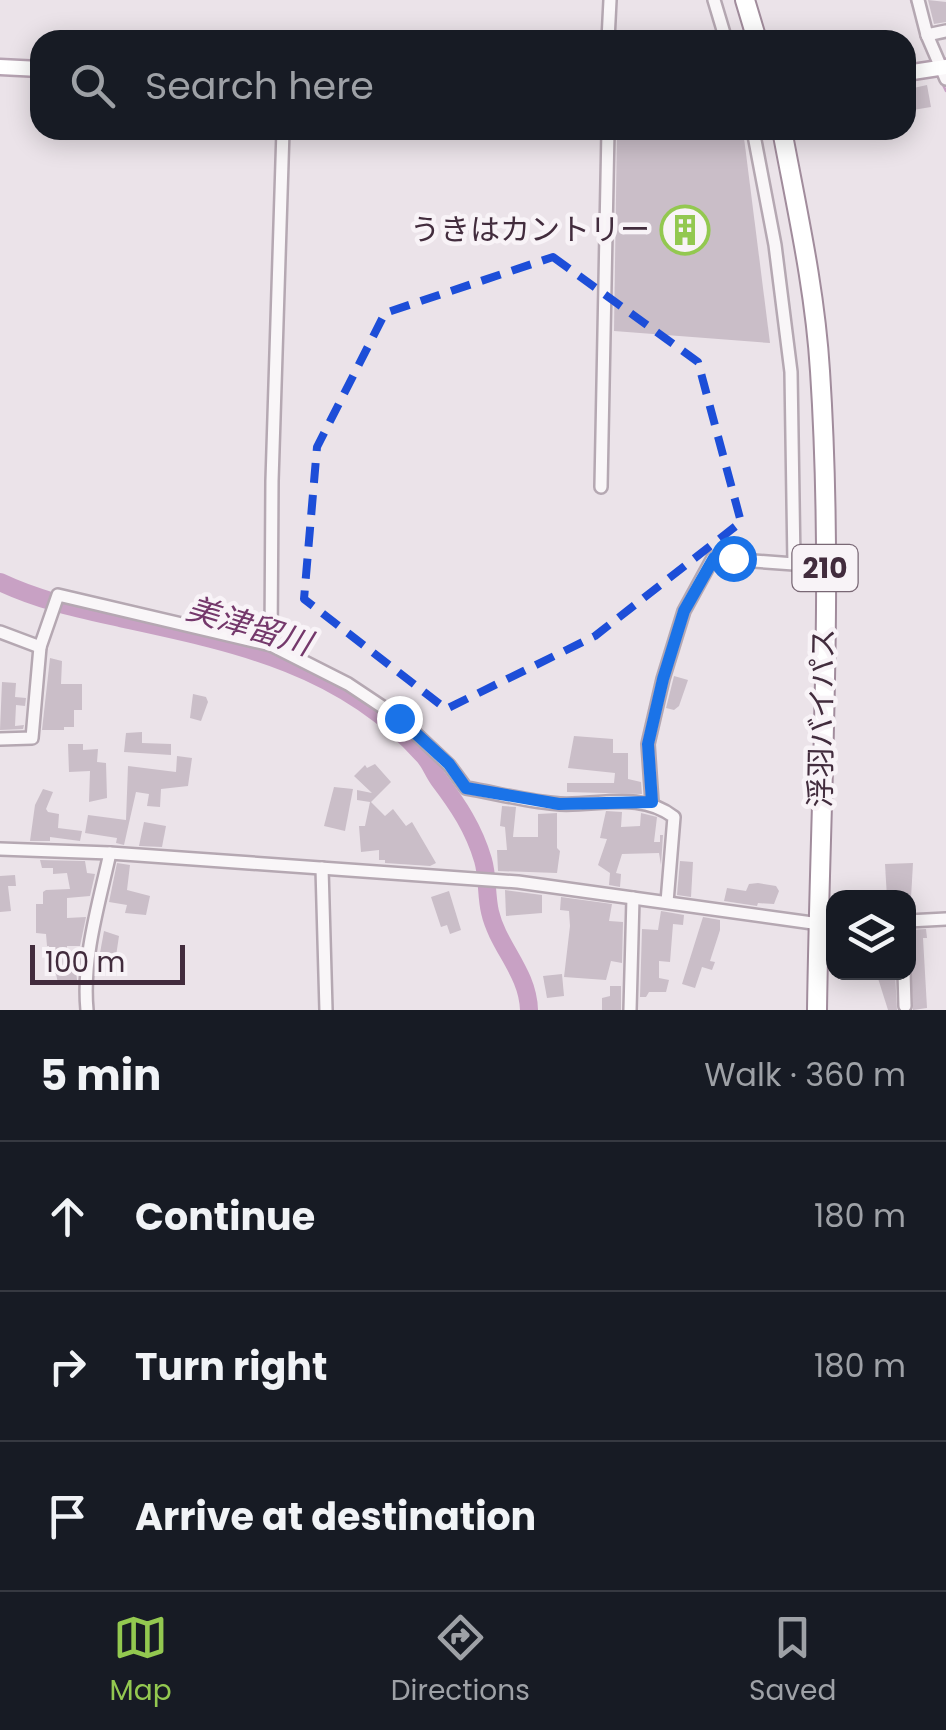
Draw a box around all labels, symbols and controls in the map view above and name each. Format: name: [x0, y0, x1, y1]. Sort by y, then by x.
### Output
search box: [30, 30, 916, 140]
icon: search: [65, 58, 120, 113]
text: Search here: [145, 59, 374, 112]
building icon: うきはカントリー: [659, 204, 711, 256]
place label: うきはカントリー: [410, 208, 650, 251]
route start: [711, 536, 757, 582]
road number: 210: [792, 545, 858, 591]
water label: 美津留川: [181, 585, 320, 667]
street label: 浮羽バイパス: [798, 628, 845, 808]
route end: [377, 696, 423, 742]
map controls: [826, 890, 916, 980]
button: layers: [826, 890, 916, 980]
scale bar: [30, 940, 185, 984]
text: 100 m: [45, 943, 125, 982]
text: 5 min: [40, 1046, 161, 1105]
text: Walk · 360 m: [704, 1052, 906, 1097]
icon: ahead: [40, 1189, 95, 1244]
text: Continue: [135, 1190, 315, 1243]
text: 180 m: [814, 1193, 906, 1238]
icon: right: [40, 1339, 95, 1394]
text: Turn right: [135, 1340, 327, 1393]
text: 180 m: [814, 1343, 906, 1388]
icon: arrive: [40, 1489, 95, 1544]
text: Arrive at destination: [135, 1490, 536, 1543]
tab: Map: [110, 1610, 172, 1712]
tab: Directions: [391, 1610, 530, 1712]
tab: Saved: [749, 1610, 836, 1712]

